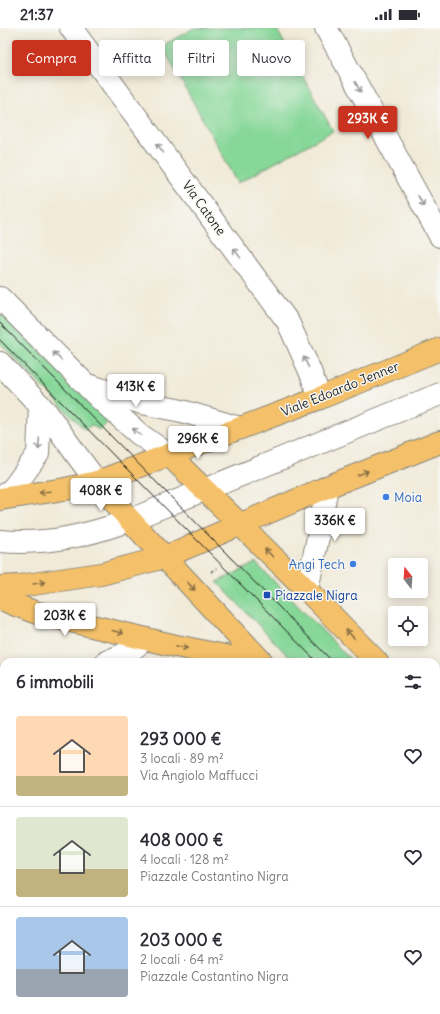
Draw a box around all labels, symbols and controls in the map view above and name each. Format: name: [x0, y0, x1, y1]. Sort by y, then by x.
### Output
text: 21:37: [20, 5, 53, 24]
chip: Compra: [12, 40, 91, 76]
chip: Affitta: [99, 40, 165, 76]
chip: Filtri: [173, 40, 229, 76]
chip: Nuovo: [237, 40, 305, 76]
one-way arrow: [355, 81, 363, 93]
pin: 293K €: [335, 106, 401, 140]
text: 293K €: [347, 110, 389, 127]
one-way arrow: [155, 143, 164, 154]
street label: Via Catone: [178, 177, 230, 239]
one-way arrow: [417, 195, 425, 207]
one-way arrow: [232, 247, 241, 258]
one-way arrow: [52, 351, 62, 361]
one-way arrow: [302, 356, 309, 368]
street label: Viale Edoardo Jenner: [279, 357, 402, 420]
pin: 413K €: [103, 374, 169, 408]
text: 413K €: [116, 378, 156, 395]
pin: 296K €: [165, 426, 231, 460]
one-way arrow: [132, 428, 143, 437]
text: 296K €: [177, 430, 219, 447]
one-way arrow: [35, 437, 42, 450]
one-way arrow: [356, 469, 368, 476]
pin: 408K €: [68, 478, 134, 512]
text: 408K €: [79, 482, 123, 499]
one-way arrow: [39, 488, 52, 496]
place label: Moia: [394, 489, 422, 506]
marker: Moia: [381, 492, 391, 502]
pin: 336K €: [302, 508, 368, 542]
text: 336K €: [314, 512, 356, 529]
one-way arrow: [264, 548, 274, 558]
place label: Angi Tech: [289, 556, 345, 573]
north arrow: [388, 558, 428, 598]
map controls: [388, 558, 428, 646]
marker: Angi Tech: [348, 559, 358, 569]
one-way arrow: [32, 579, 45, 587]
one-way arrow: [186, 581, 196, 591]
place label: Piazzale Nigra: [275, 587, 358, 604]
marker: Piazzale Nigra: [262, 590, 272, 600]
pin: 203K €: [32, 603, 98, 637]
button: locate: [388, 606, 428, 646]
text: 203K €: [44, 607, 86, 624]
one-way arrow: [111, 629, 124, 637]
one-way arrow: [345, 629, 355, 639]
one-way arrow: [176, 644, 189, 652]
text: 6 immobili: [16, 671, 94, 693]
icon: filters: [402, 671, 424, 693]
text: 293 000 €: [140, 728, 221, 750]
icon: home: [48, 732, 96, 780]
icon: heart: [402, 745, 424, 767]
text: 3 locali · 89 m²: [140, 750, 224, 767]
text: Via Angiolo Maffucci: [140, 767, 258, 784]
text: 408 000 €: [140, 829, 223, 851]
icon: home: [48, 833, 96, 881]
icon: heart: [402, 846, 424, 868]
text: 4 locali · 128 m²: [140, 851, 229, 868]
text: Piazzale Costantino Nigra: [140, 868, 289, 885]
text: 203 000 €: [140, 929, 223, 951]
icon: home: [48, 933, 96, 981]
icon: heart: [402, 946, 424, 968]
text: 2 locali · 64 m²: [140, 951, 224, 968]
text: Piazzale Costantino Nigra: [140, 968, 289, 985]

